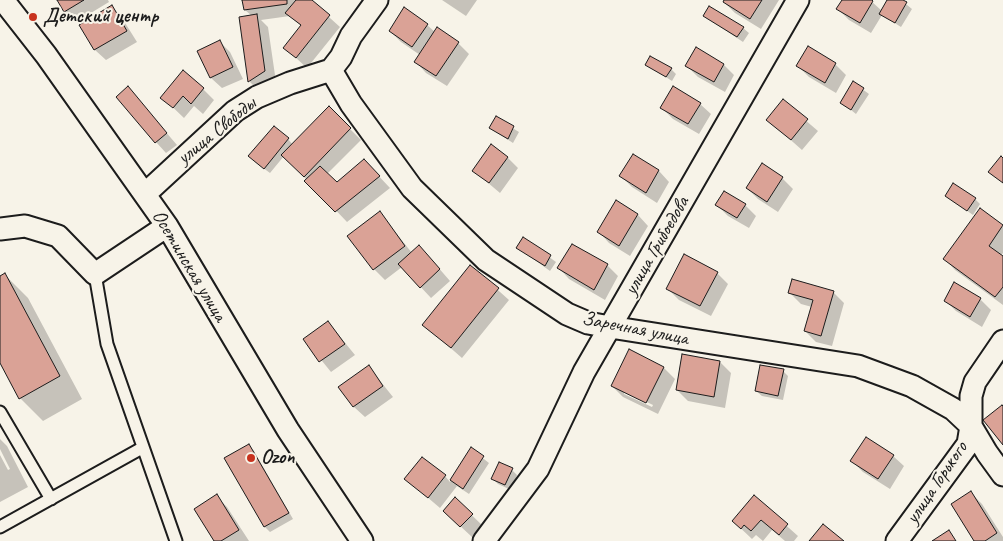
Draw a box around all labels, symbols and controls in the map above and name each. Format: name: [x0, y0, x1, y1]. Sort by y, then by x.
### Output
place label: Детский центр: [43, 5, 158, 29]
marker: Детский центр: [27, 11, 39, 23]
street label: улица Свободы: [173, 92, 261, 170]
street label: улица Грибоедова: [619, 192, 695, 300]
street label: Осетинская улица: [146, 206, 232, 326]
street label: Заречная улица: [580, 307, 690, 351]
street label: улица Горького: [901, 437, 973, 529]
place label: Ozon: [261, 446, 294, 470]
marker: Ozon: [245, 452, 257, 464]

